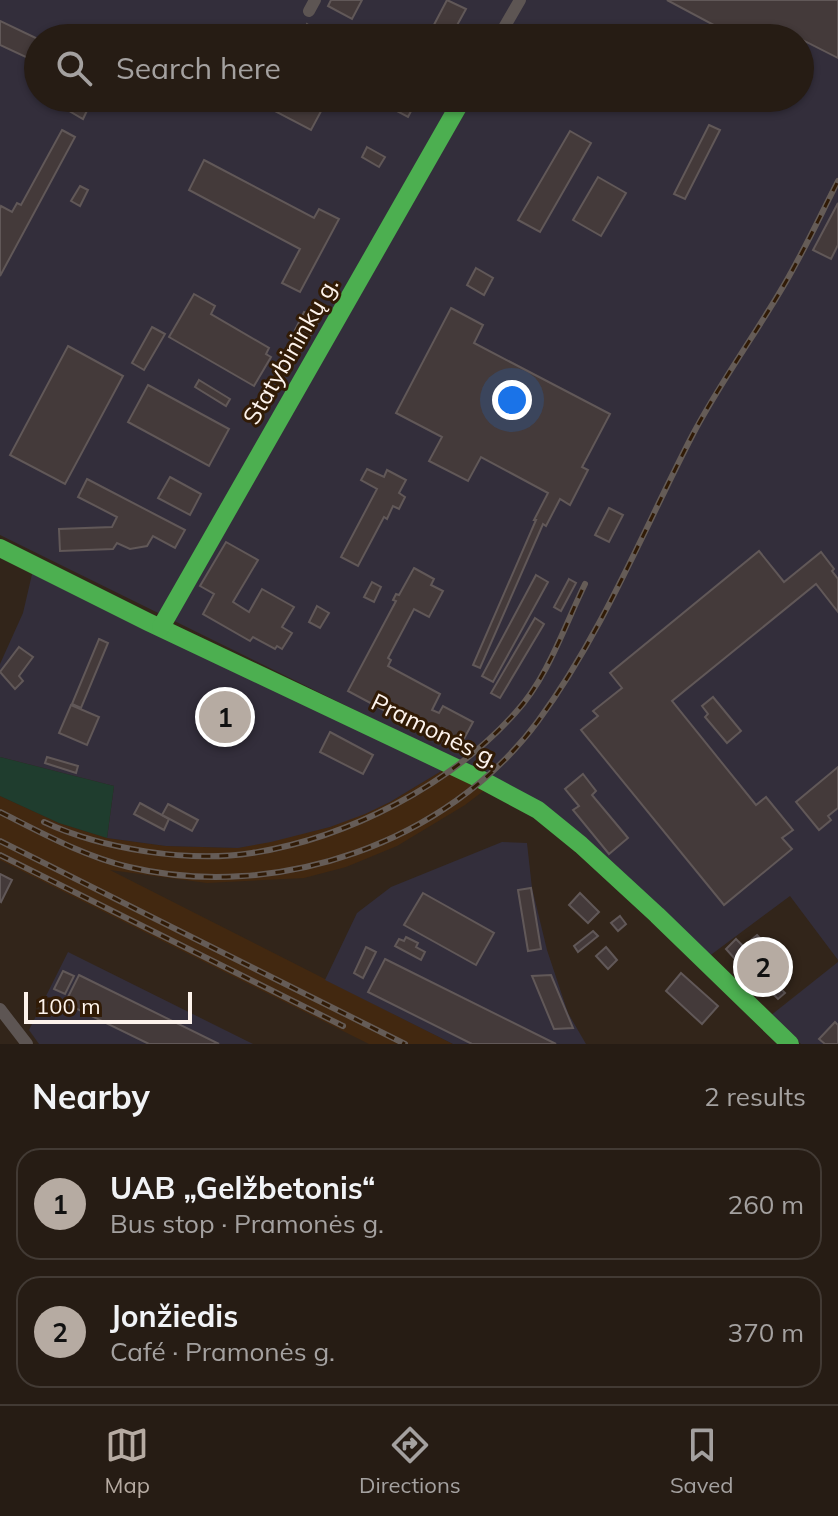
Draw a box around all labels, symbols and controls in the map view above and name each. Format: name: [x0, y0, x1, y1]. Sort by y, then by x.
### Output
search box: [24, 24, 814, 112]
icon: search: [52, 46, 96, 90]
text: Search here: [116, 49, 281, 87]
street label: Statybininkų g.: [236, 271, 344, 430]
your location: [492, 380, 532, 420]
street label: Pramonės g.: [367, 686, 504, 774]
pin: 1: [199, 687, 251, 747]
pin: 2: [737, 937, 789, 997]
scale bar: [24, 988, 192, 1024]
text: 100 m: [36, 992, 101, 1020]
text: Nearby: [32, 1075, 150, 1118]
text: 2 results: [704, 1080, 806, 1113]
text: UAB „Gelžbetonis“: [110, 1169, 375, 1207]
text: 1: [52, 1188, 68, 1221]
text: 260 m: [728, 1188, 804, 1221]
text: Bus stop · Pramonės g.: [110, 1207, 384, 1240]
text: Jonžiedis: [110, 1297, 238, 1335]
text: 2: [52, 1316, 68, 1349]
text: 370 m: [728, 1316, 804, 1349]
text: Café · Pramonės g.: [110, 1335, 335, 1368]
tab: Map: [105, 1423, 150, 1499]
tab: Directions: [359, 1423, 461, 1499]
tab: Saved: [670, 1423, 733, 1499]

